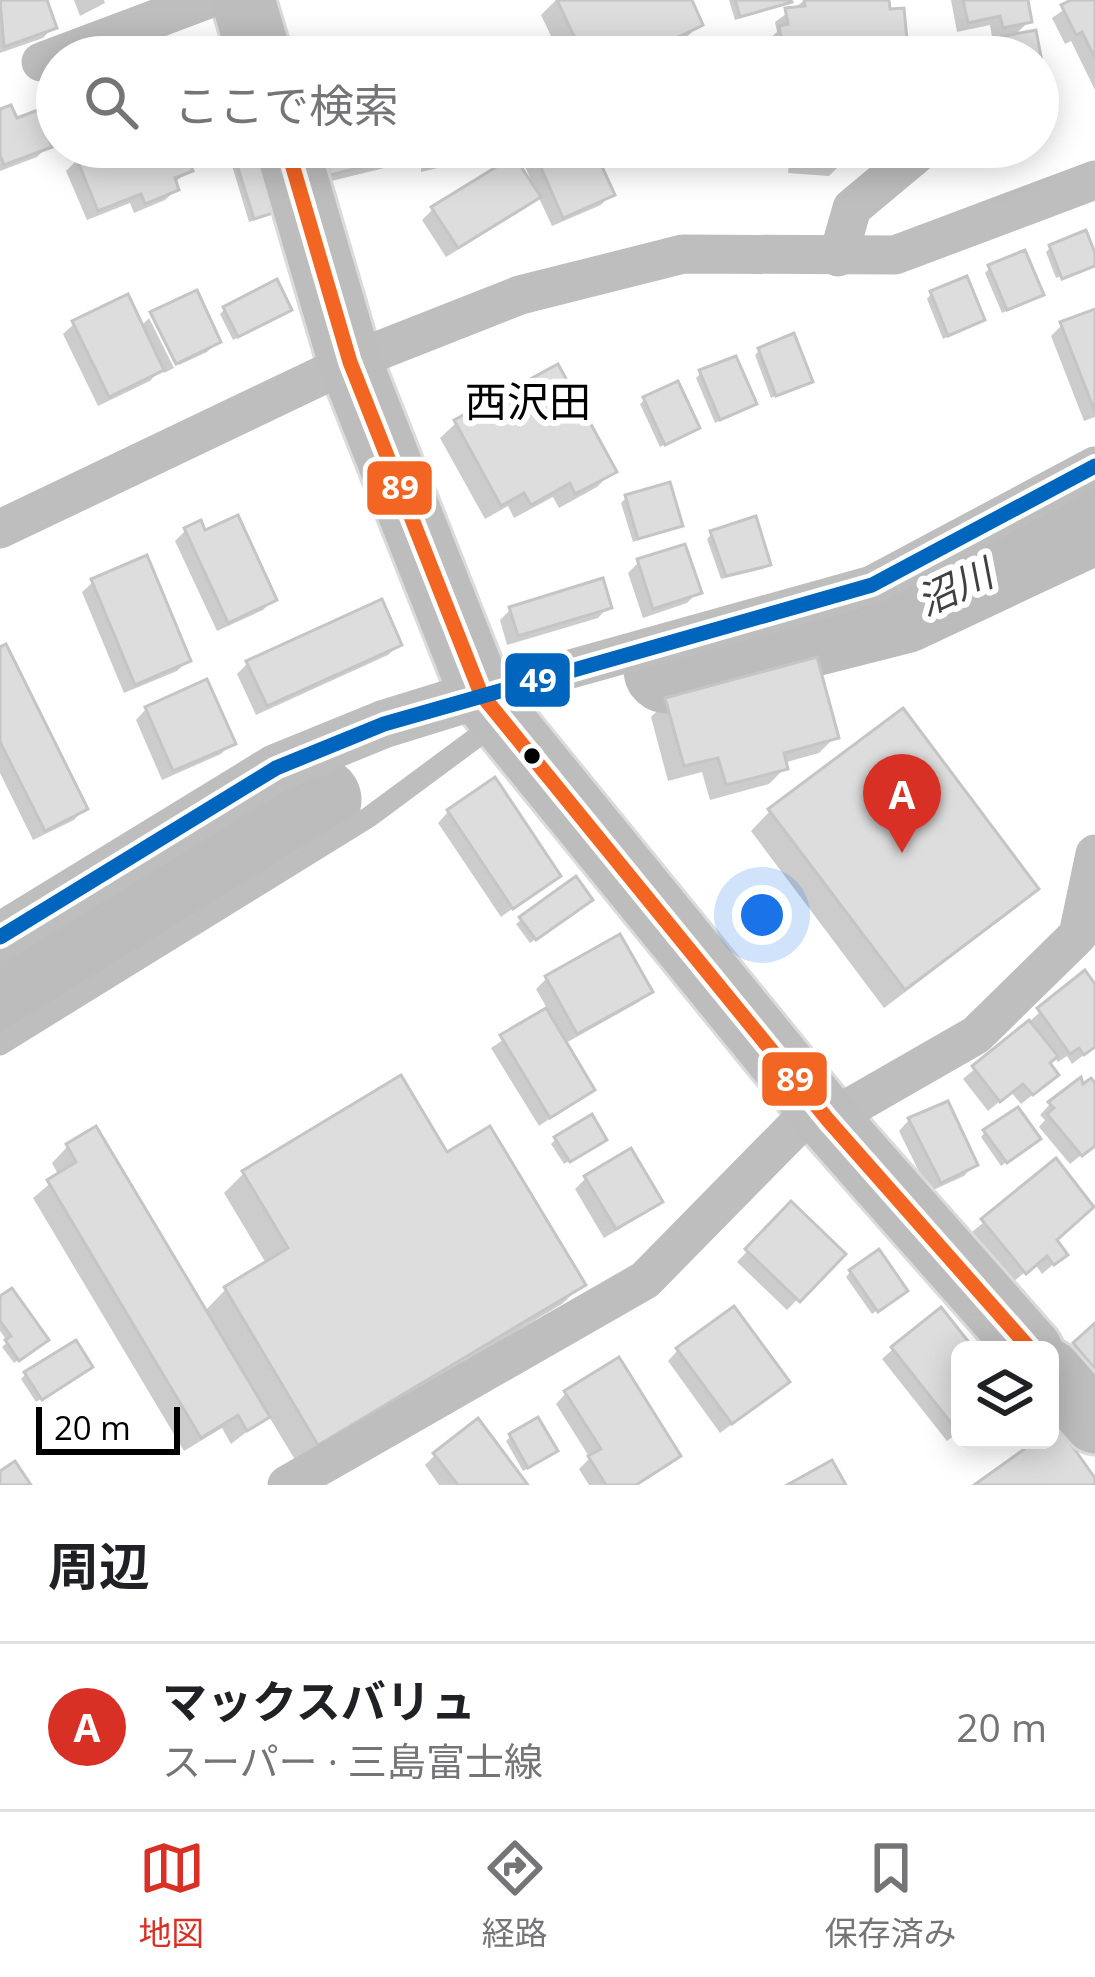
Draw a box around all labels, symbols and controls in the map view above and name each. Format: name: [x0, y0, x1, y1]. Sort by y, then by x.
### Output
search box: [36, 36, 1059, 168]
icon: search: [78, 69, 144, 135]
text: ここで検索: [174, 74, 399, 135]
district label: 西沢田: [465, 372, 591, 429]
line badge: 89: [365, 459, 434, 517]
text: 89: [381, 464, 419, 509]
water label: 沼川: [907, 544, 1004, 627]
line badge: 49: [503, 651, 572, 709]
text: 49: [519, 657, 557, 702]
unlabelled marker: [521, 745, 543, 767]
pin: A: [863, 754, 941, 853]
your location: [732, 885, 792, 945]
line badge: 89: [760, 1050, 829, 1108]
text: 89: [776, 1056, 814, 1101]
map controls: [951, 1341, 1059, 1449]
button: layers: [951, 1341, 1059, 1449]
scale bar: [36, 1401, 180, 1454]
text: 20 m: [54, 1405, 131, 1450]
text: 周辺: [48, 1530, 150, 1600]
text: マックスバリュ: [162, 1670, 476, 1731]
text: A: [74, 1700, 100, 1753]
text: 20 m: [956, 1700, 1047, 1753]
text: スーパー · 三島富士線: [162, 1734, 543, 1787]
tab: 地図: [139, 1835, 205, 1955]
tab: 経路: [482, 1835, 548, 1955]
tab: 保存済み: [825, 1835, 957, 1955]

